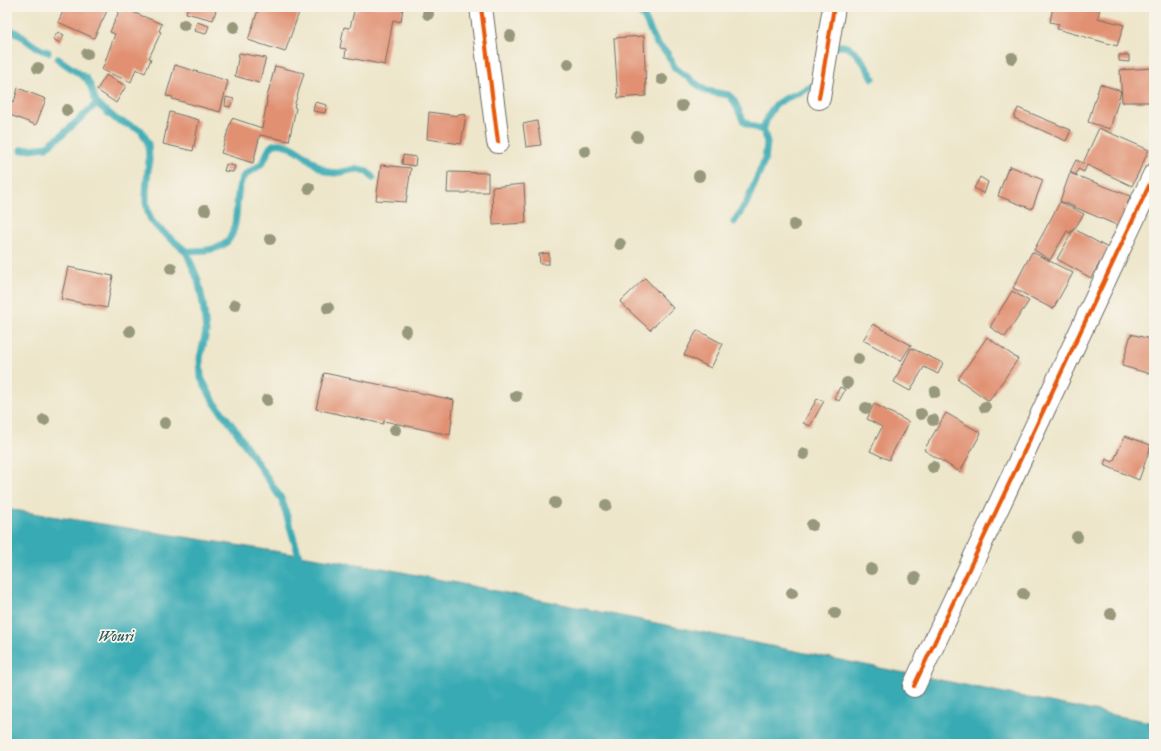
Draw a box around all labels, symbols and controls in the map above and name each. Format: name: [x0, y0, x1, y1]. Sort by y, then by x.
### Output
water label: Wouri: [98, 627, 135, 646]

